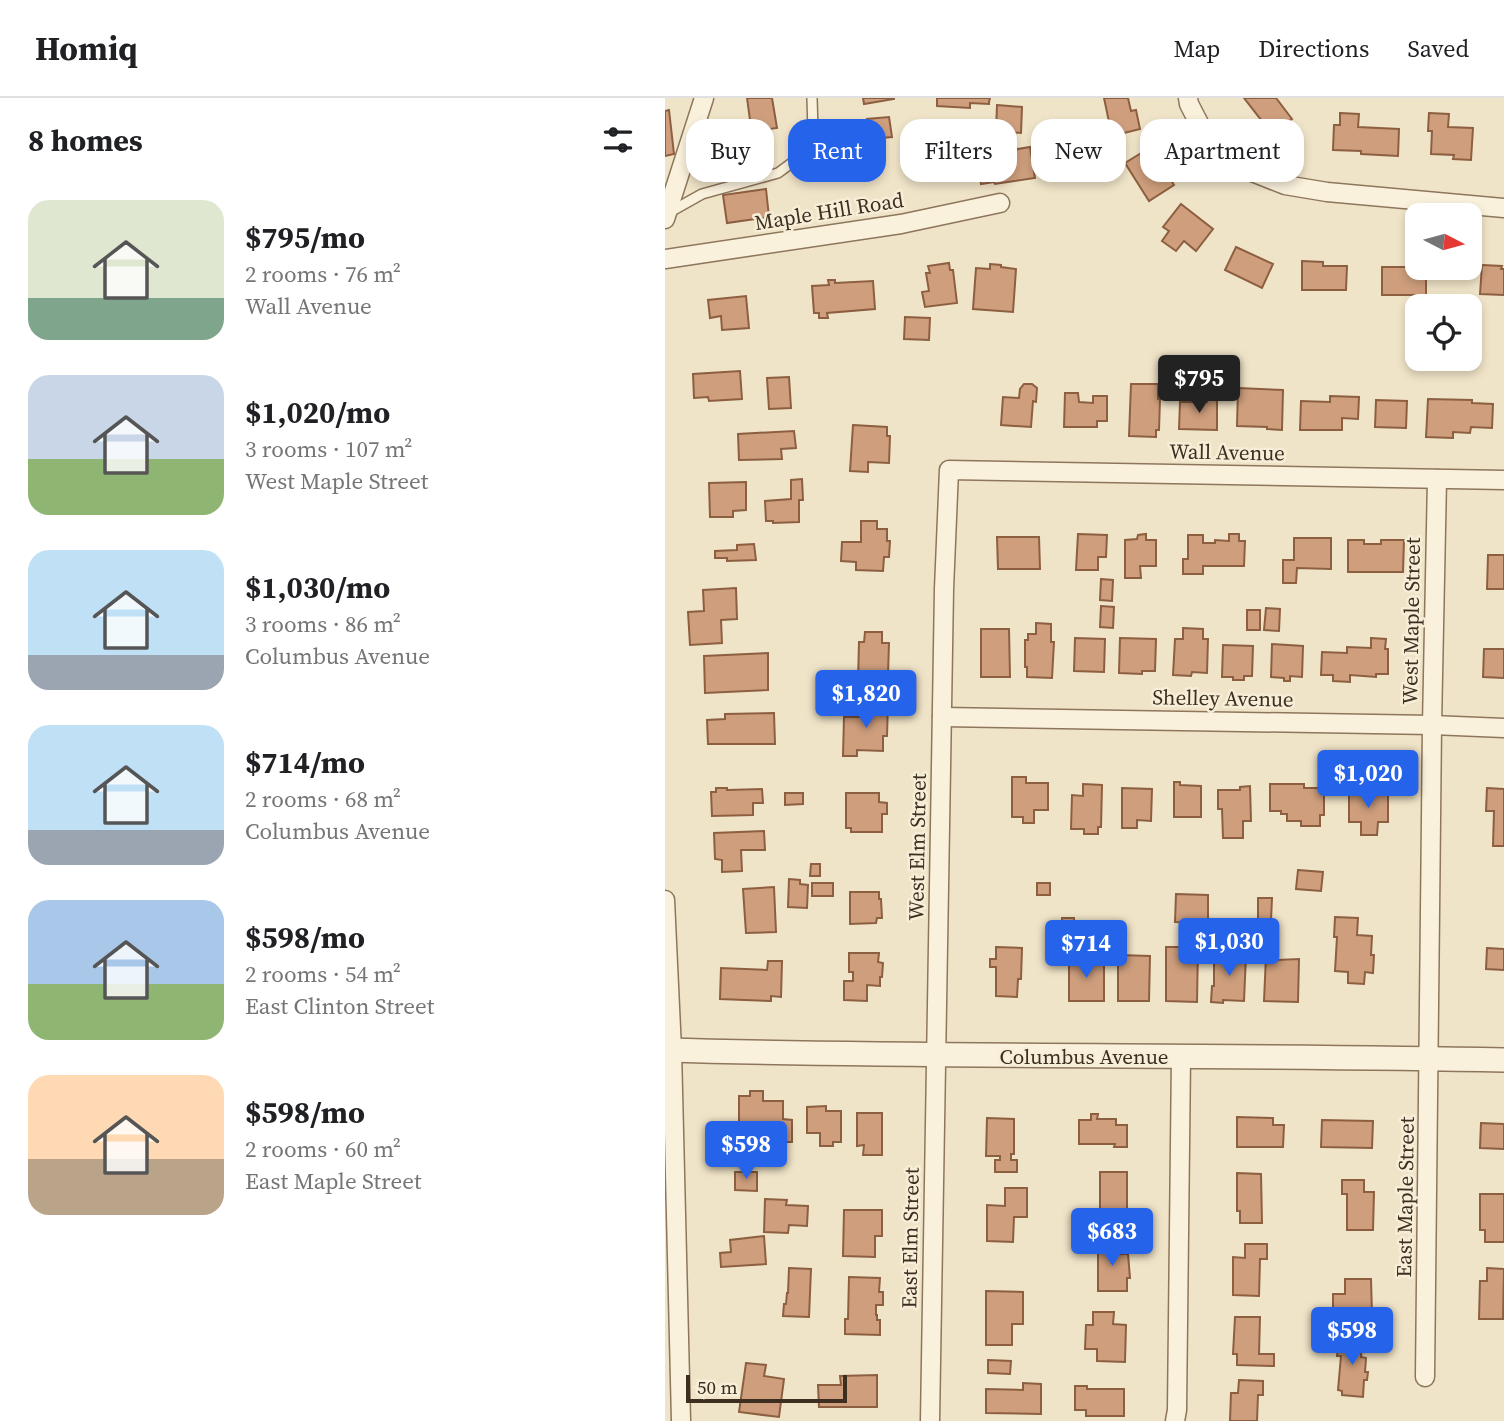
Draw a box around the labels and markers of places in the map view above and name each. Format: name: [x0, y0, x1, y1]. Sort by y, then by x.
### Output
pin: $795: [1158, 356, 1240, 415]
pin: $1,820: [809, 670, 923, 730]
pin: $1,020: [1311, 750, 1425, 810]
pin: $1,030: [1172, 918, 1286, 978]
pin: $714: [1045, 920, 1127, 980]
pin: $598: [705, 1122, 787, 1181]
pin: $683: [1071, 1208, 1153, 1268]
pin: $598: [1311, 1308, 1393, 1367]

